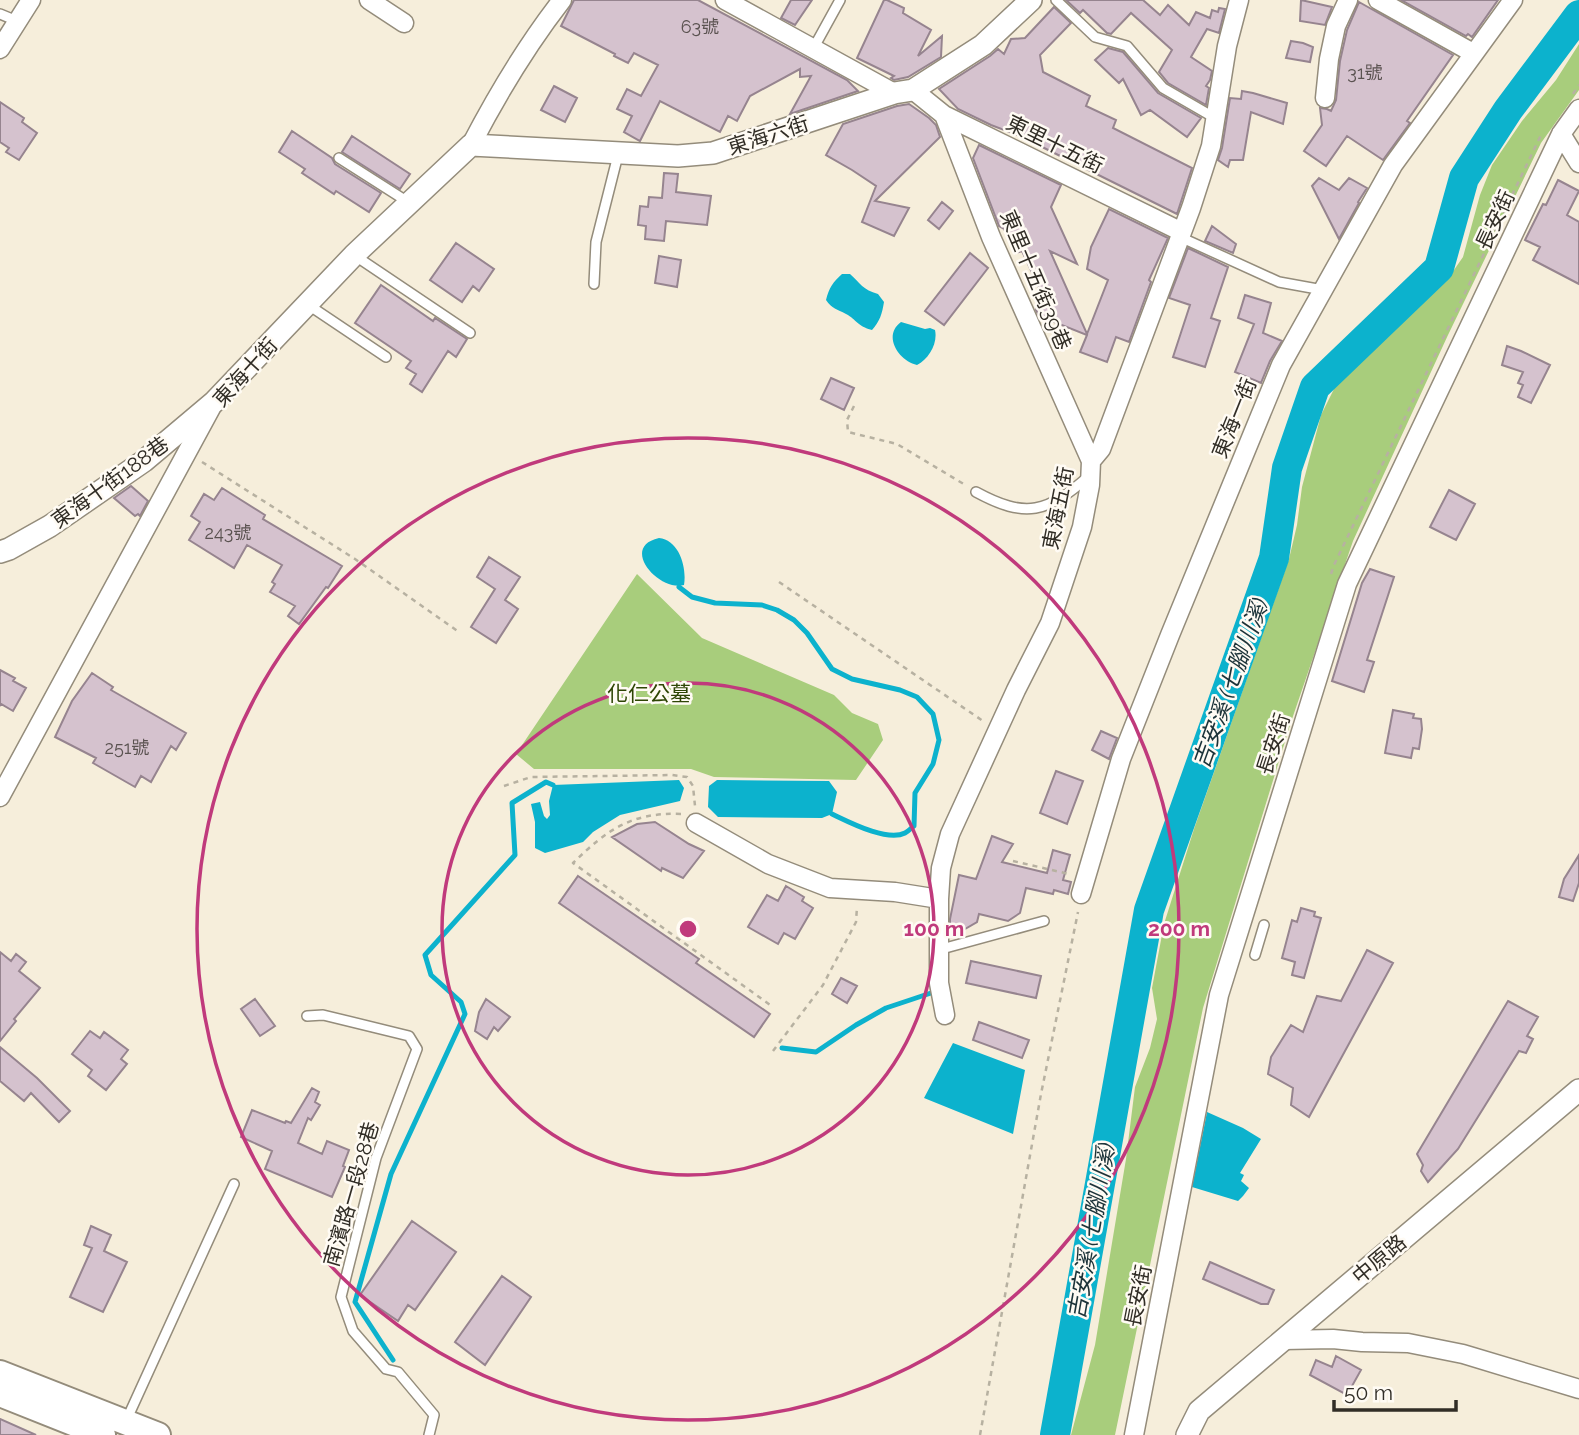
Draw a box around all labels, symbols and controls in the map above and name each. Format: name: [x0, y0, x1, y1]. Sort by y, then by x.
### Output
house number: 63號: [681, 16, 719, 37]
house number: 31號: [1347, 62, 1383, 83]
street label: 東海六街: [724, 110, 812, 160]
street label: 東里十五街: [1002, 110, 1108, 178]
street label: 長安街: [1470, 186, 1520, 254]
street label: 東里十五街39巷: [995, 206, 1077, 354]
street label: 東海十街: [208, 332, 282, 412]
street label: 東海一街: [1207, 374, 1261, 462]
street label: 東海十街188巷: [46, 431, 174, 533]
street label: 東海五街: [1038, 464, 1078, 552]
house number: 243號: [205, 522, 251, 543]
water label: 吉安溪 (七腳川溪): [1187, 594, 1273, 772]
park label: 化仁公墓: [607, 681, 691, 706]
street label: 長安街: [1251, 710, 1295, 778]
house number: 251號: [105, 737, 149, 758]
text: 100 m: [904, 916, 964, 941]
text: 200 m: [1148, 916, 1210, 941]
centre of rings: [676, 917, 700, 941]
street label: 南濱路一段28巷: [318, 1119, 384, 1269]
water label: 吉安溪 (七腳川溪): [1062, 1141, 1120, 1321]
street label: 中原路: [1347, 1229, 1411, 1289]
street label: 長安街: [1120, 1263, 1156, 1329]
scale bar: [1334, 1368, 1456, 1412]
text: 50 m: [1344, 1380, 1393, 1405]

